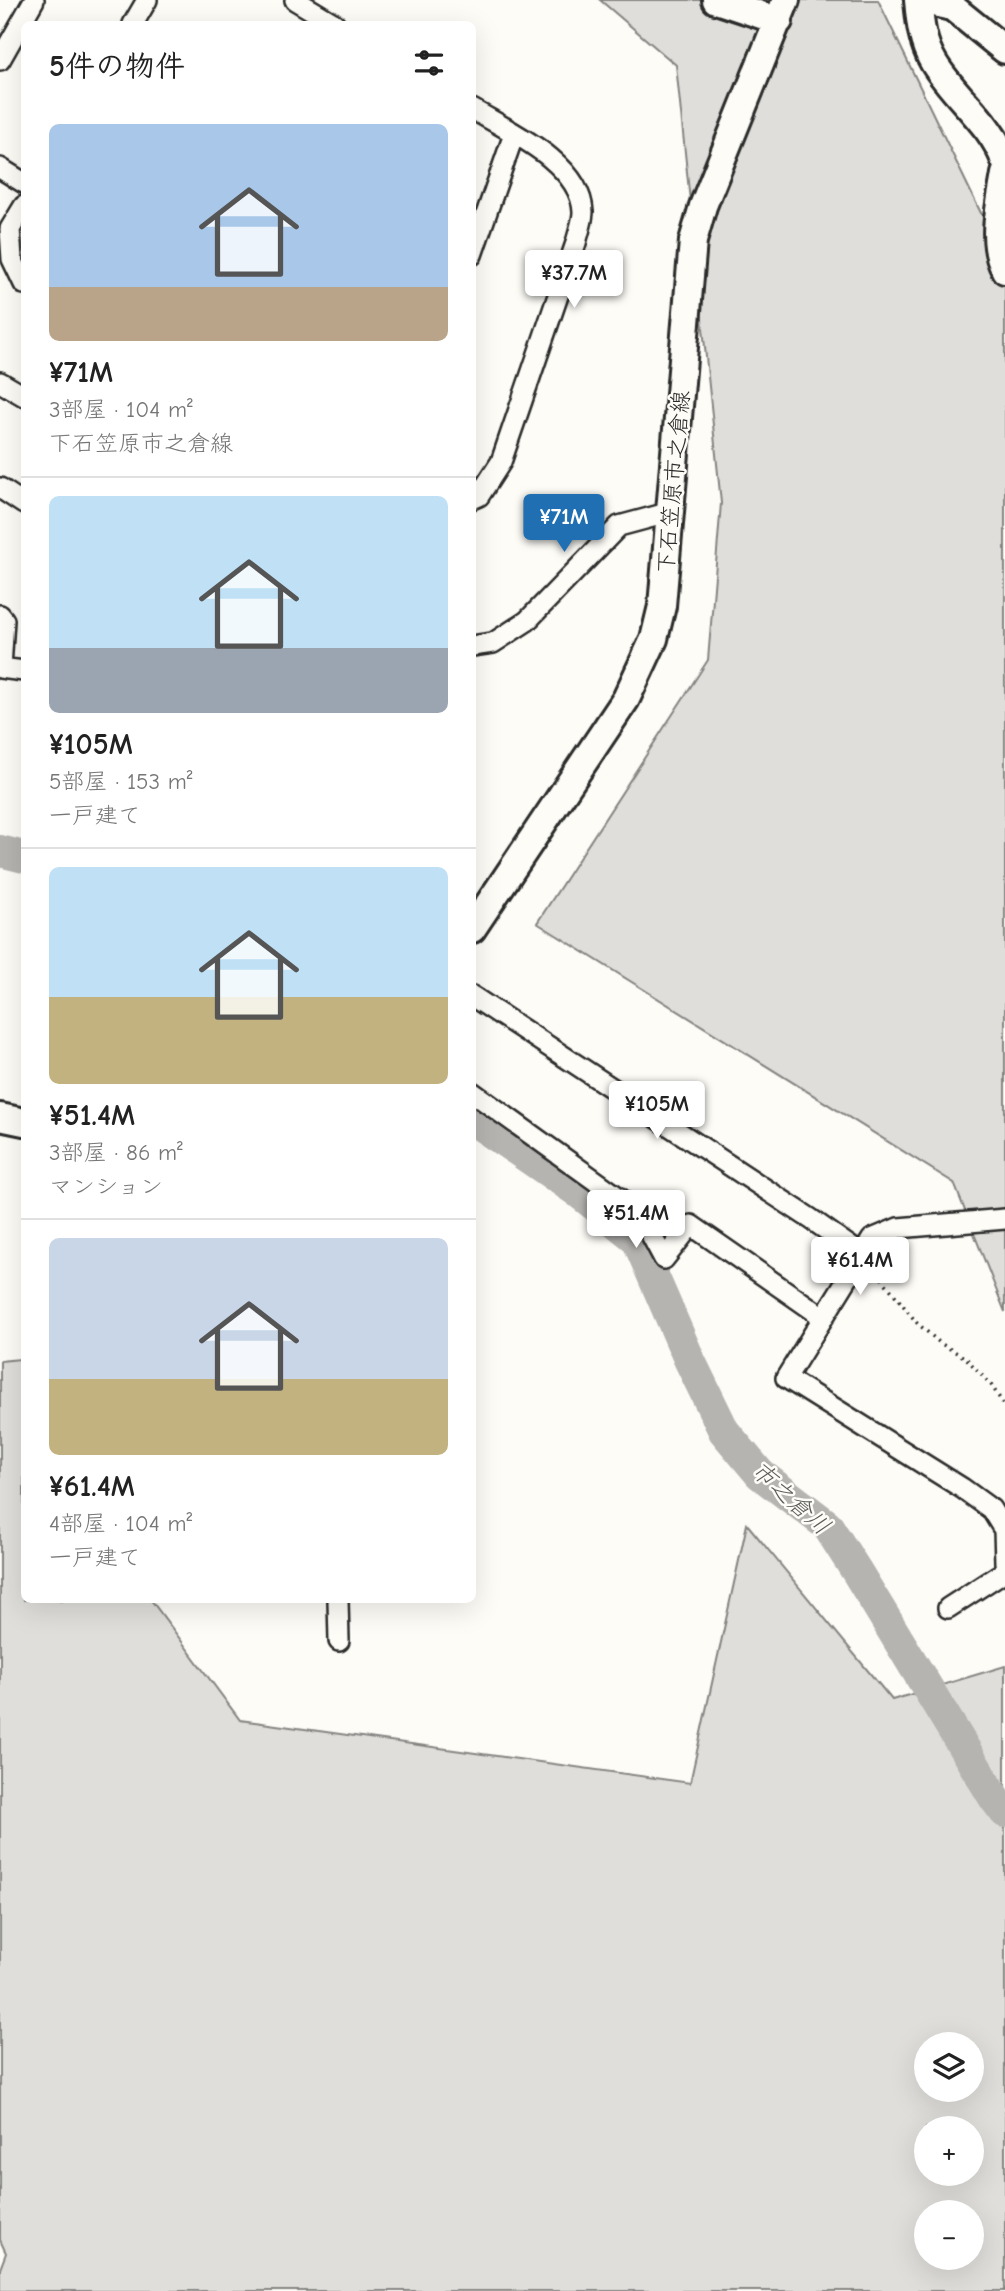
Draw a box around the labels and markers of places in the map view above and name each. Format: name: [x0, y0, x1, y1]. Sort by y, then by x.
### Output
pin: ¥37.7M: [517, 250, 631, 310]
pin: ¥71M: [523, 494, 605, 554]
pin: ¥105M: [608, 1082, 706, 1141]
pin: ¥51.4M: [579, 1190, 693, 1250]
pin: ¥61.4M: [803, 1238, 917, 1297]

